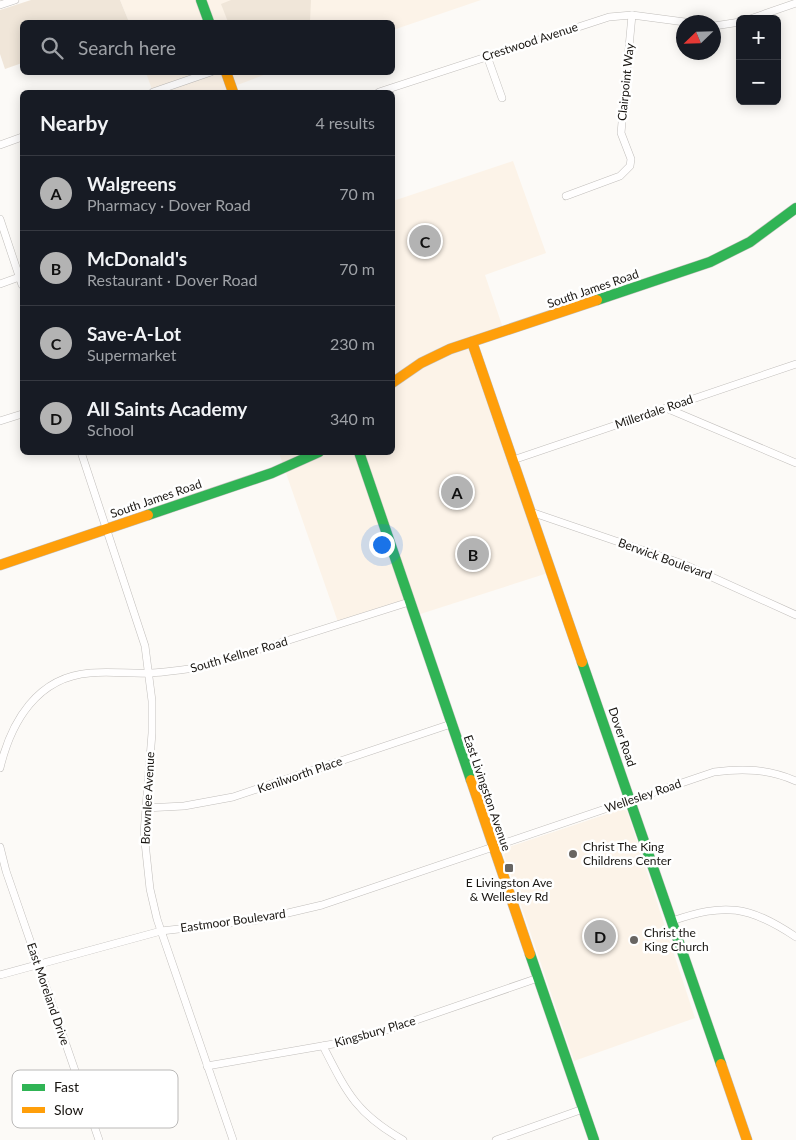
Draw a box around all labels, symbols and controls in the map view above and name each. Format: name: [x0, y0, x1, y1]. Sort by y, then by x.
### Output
north arrow: [676, 15, 721, 60]
map controls: [736, 15, 781, 105]
button: +: [736, 15, 781, 60]
street label: Crestwood Avenue: [480, 19, 580, 64]
search box: [20, 20, 395, 75]
icon: search: [38, 34, 66, 62]
text: Search here: [78, 36, 176, 59]
street label: Clairpoint Way: [614, 42, 637, 122]
button: −: [736, 60, 781, 105]
text: Nearby: [40, 110, 108, 135]
text: 4 results: [315, 113, 375, 132]
text: Walgreens: [87, 172, 176, 195]
text: A: [50, 184, 62, 203]
text: 70 m: [339, 184, 375, 203]
text: Pharmacy · Dover Road: [87, 195, 251, 214]
pin: C: [409, 222, 441, 260]
text: McDonald's: [87, 247, 187, 270]
text: B: [51, 259, 61, 278]
text: 70 m: [339, 259, 375, 278]
street label: South James Road: [545, 266, 640, 311]
text: Restaurant · Dover Road: [87, 270, 258, 289]
text: Save-A-Lot: [87, 322, 181, 345]
text: C: [51, 334, 61, 353]
text: 230 m: [330, 334, 375, 353]
text: Supermarket: [87, 345, 176, 364]
street label: Millerdale Road: [613, 391, 695, 432]
text: All Saints Academy: [87, 397, 247, 420]
text: D: [50, 409, 62, 428]
text: 340 m: [330, 409, 375, 428]
text: School: [87, 420, 134, 439]
pin: A: [441, 473, 473, 511]
street label: South James Road: [108, 476, 203, 521]
your location: [369, 532, 395, 558]
pin: B: [457, 535, 489, 573]
street label: Berwick Boulevard: [616, 535, 714, 582]
street label: South Kellner Road: [189, 633, 289, 676]
street label: Dover Road: [605, 705, 640, 769]
street label: East Livingston Avenue: [461, 733, 514, 853]
street label: Brownlee Avenue: [138, 751, 157, 845]
street label: Kenilworth Place: [255, 753, 344, 796]
street label: Wellesley Road: [603, 775, 683, 816]
place label: Christ The King Childrens Center: [583, 839, 672, 868]
marker: Christ The King Childrens Center: [567, 848, 579, 860]
marker: E Livingston Ave & Wellesley Rd: [503, 862, 515, 874]
place label: E Livingston Ave & Wellesley Rd: [466, 875, 552, 904]
street label: Eastmoor Boulevard: [179, 906, 286, 935]
pin: D: [584, 917, 616, 955]
place label: Christ the King Church: [644, 925, 709, 954]
marker: Christ the King Church: [628, 934, 640, 946]
street label: East Moreland Drive: [24, 941, 73, 1047]
street label: Kingsbury Place: [333, 1013, 417, 1050]
legend: [12, 1070, 178, 1128]
text: Fast: [54, 1078, 79, 1095]
text: Slow: [54, 1101, 84, 1118]

